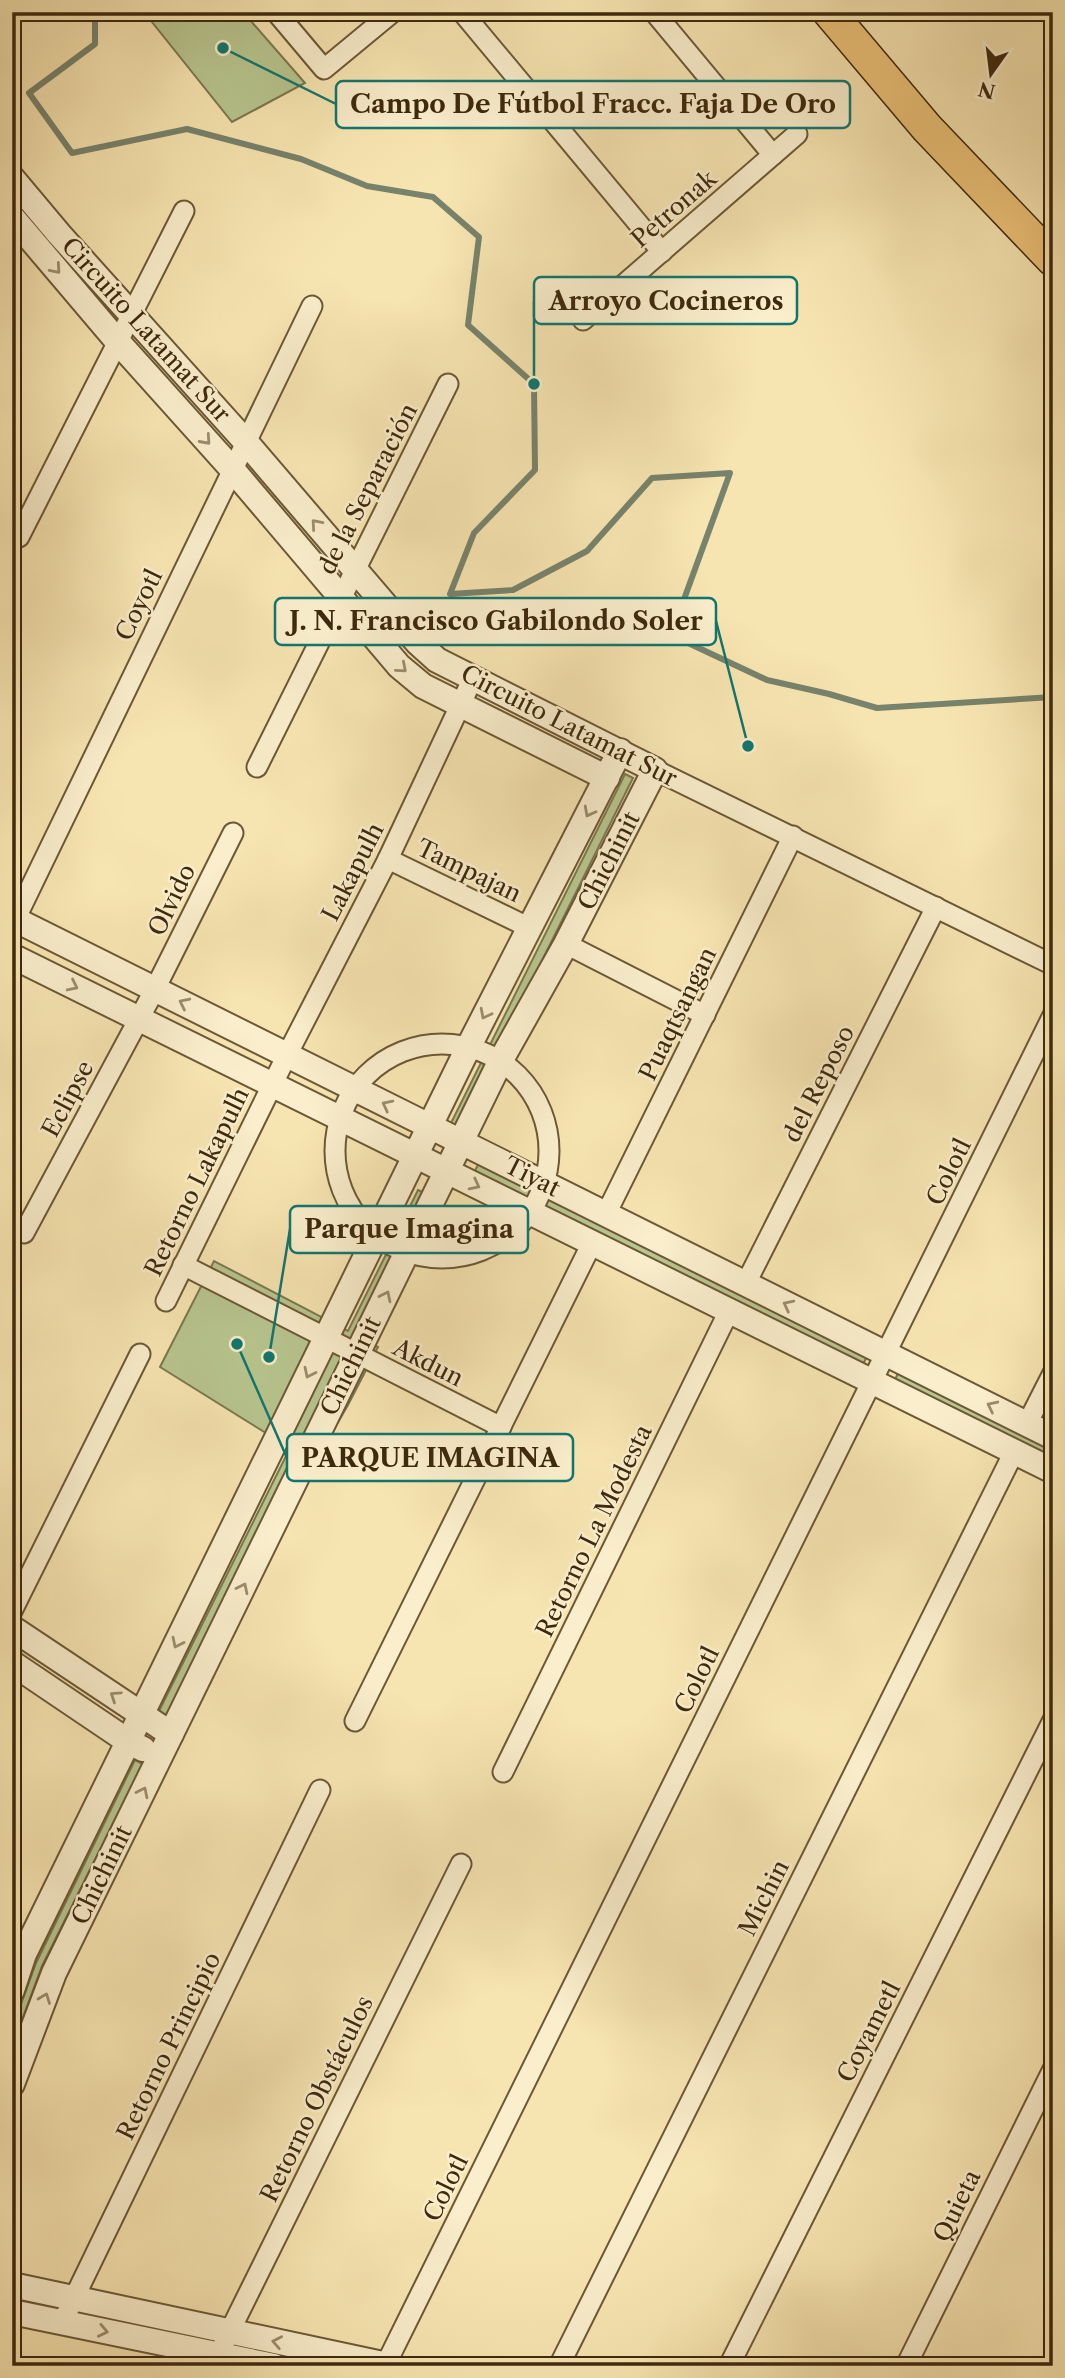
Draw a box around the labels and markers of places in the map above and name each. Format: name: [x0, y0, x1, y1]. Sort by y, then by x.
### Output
callout: Campo De Fútbol Fracc. Faja De Oro: [336, 81, 850, 128]
callout: Arroyo Cocineros: [534, 277, 797, 324]
callout: J. N. Francisco Gabilondo Soler: [275, 598, 716, 645]
callout: Parque Imagina: [290, 1206, 528, 1253]
callout: PARQUE IMAGINA: [287, 1434, 573, 1481]

